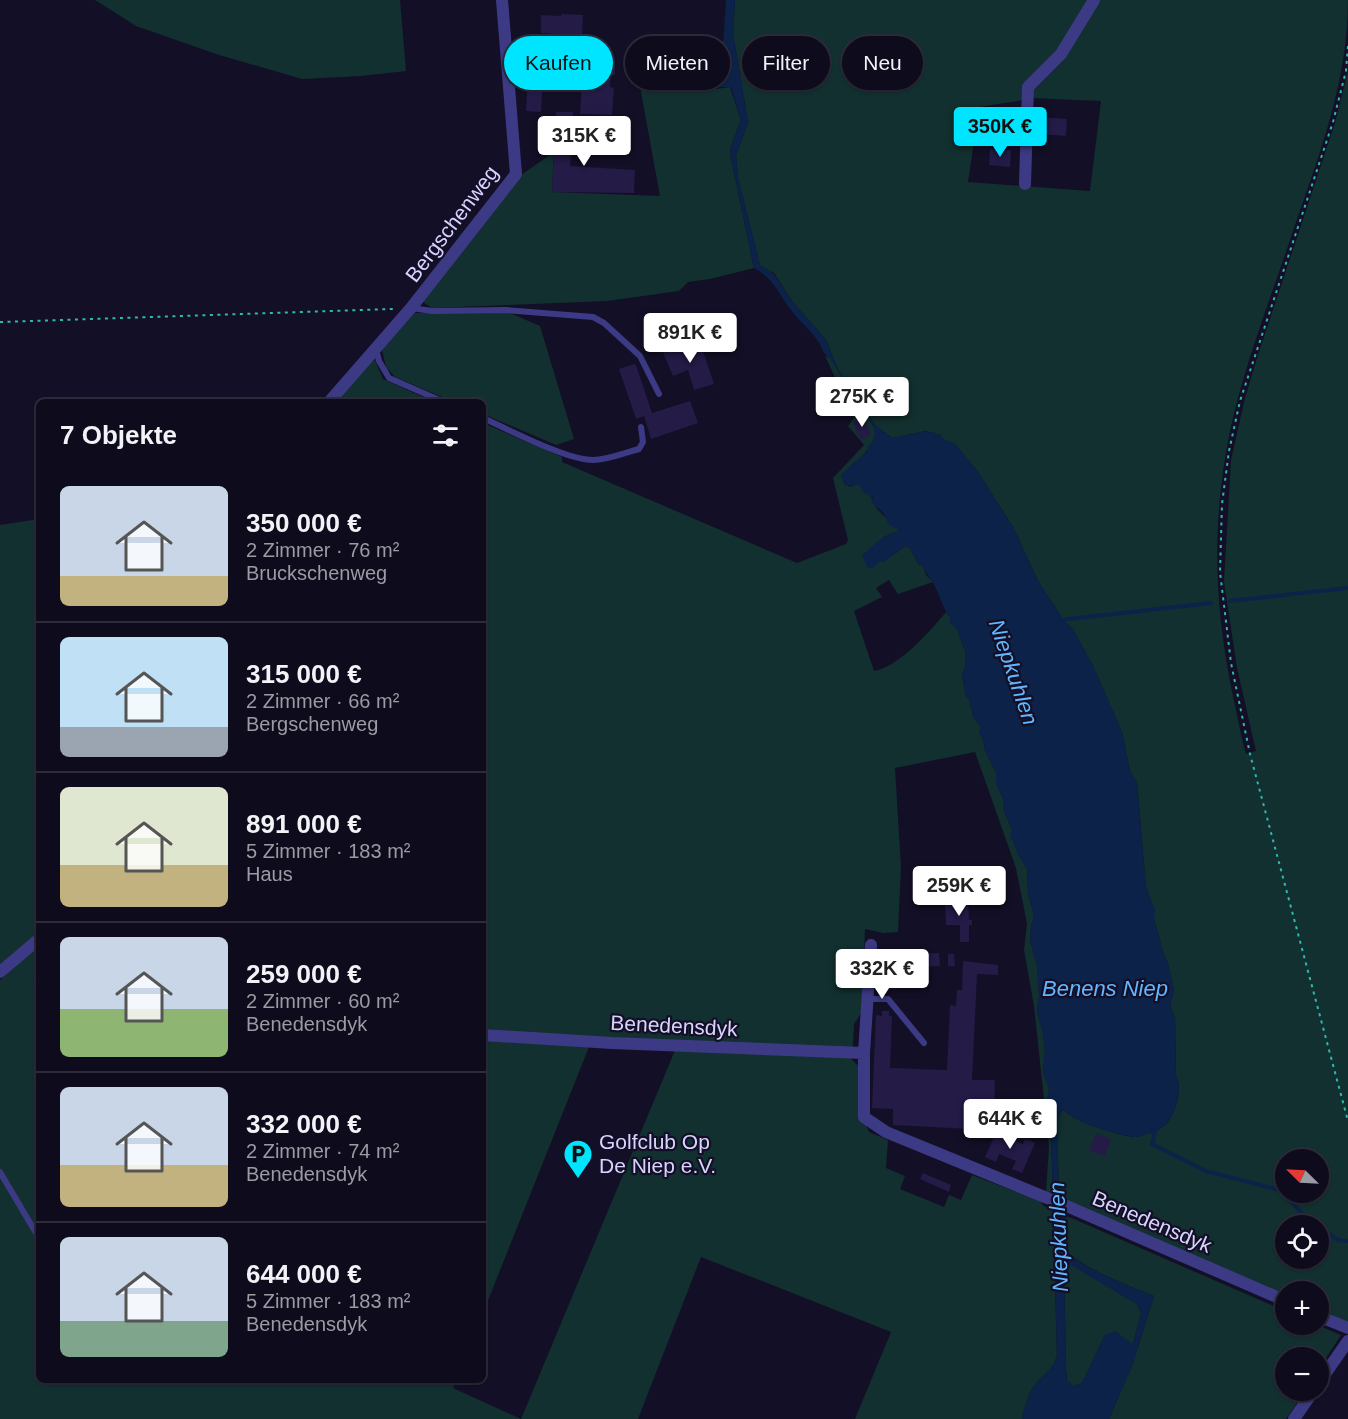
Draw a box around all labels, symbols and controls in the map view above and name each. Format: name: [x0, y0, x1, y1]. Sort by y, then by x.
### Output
chip: Kaufen: [504, 36, 613, 90]
chip: Mieten: [625, 36, 730, 90]
chip: Filter: [742, 36, 830, 90]
chip: Neu: [842, 36, 923, 90]
pin: 350K €: [951, 107, 1049, 158]
text: 350K €: [968, 115, 1032, 137]
pin: 315K €: [535, 116, 633, 167]
text: 315K €: [552, 124, 616, 146]
street label: Bergschenweg: [401, 161, 503, 286]
pin: 891K €: [641, 313, 739, 364]
text: 891K €: [658, 321, 722, 343]
pin: 275K €: [813, 377, 911, 428]
text: 275K €: [830, 385, 894, 407]
icon: filters: [429, 419, 462, 452]
text: 7 Objekte: [60, 420, 177, 450]
text: 350 000 €: [246, 508, 362, 538]
icon: home: [108, 510, 180, 582]
text: 2 Zimmer · 76 m²: [246, 539, 399, 561]
text: Bruckschenweg: [246, 562, 387, 584]
water label: Niepkuhlen: [984, 616, 1043, 728]
text: 315 000 €: [246, 659, 362, 689]
icon: home: [108, 661, 180, 733]
text: 2 Zimmer · 66 m²: [246, 690, 399, 712]
text: Bergschenweg: [246, 713, 378, 735]
text: 891 000 €: [246, 809, 362, 839]
icon: home: [108, 811, 180, 883]
text: 5 Zimmer · 183 m²: [246, 840, 410, 862]
text: Haus: [246, 863, 293, 885]
pin: 259K €: [910, 866, 1008, 917]
text: 259K €: [927, 874, 991, 896]
pin: 332K €: [833, 949, 931, 1000]
text: 332K €: [850, 957, 914, 979]
text: 259 000 €: [246, 959, 362, 989]
icon: home: [108, 961, 180, 1033]
water label: Benens Niep: [1042, 976, 1168, 1001]
text: 2 Zimmer · 60 m²: [246, 990, 399, 1012]
street label: Benedensdyk: [610, 1011, 739, 1040]
text: Benedensdyk: [246, 1013, 367, 1035]
pin: 644K €: [961, 1099, 1059, 1150]
text: 644K €: [978, 1107, 1042, 1129]
text: 332 000 €: [246, 1109, 362, 1139]
icon: home: [108, 1111, 180, 1183]
place label: Golfclub Op De Niep e.V.: [599, 1130, 716, 1177]
parking icon: Golfclub Op De Niep e.V.: [562, 1138, 594, 1180]
text: 2 Zimmer · 74 m²: [246, 1140, 399, 1162]
north arrow: [1275, 1149, 1329, 1203]
map controls: [1275, 1149, 1329, 1401]
text: Benedensdyk: [246, 1163, 367, 1185]
water label: Niepkuhlen: [1044, 1182, 1073, 1292]
street label: Benedensdyk: [1089, 1186, 1216, 1257]
button: locate: [1275, 1215, 1329, 1269]
text: 644 000 €: [246, 1259, 362, 1289]
icon: home: [108, 1261, 180, 1333]
button: +: [1275, 1281, 1329, 1335]
text: 5 Zimmer · 183 m²: [246, 1290, 410, 1312]
text: Benedensdyk: [246, 1313, 367, 1335]
button: −: [1275, 1347, 1329, 1401]

